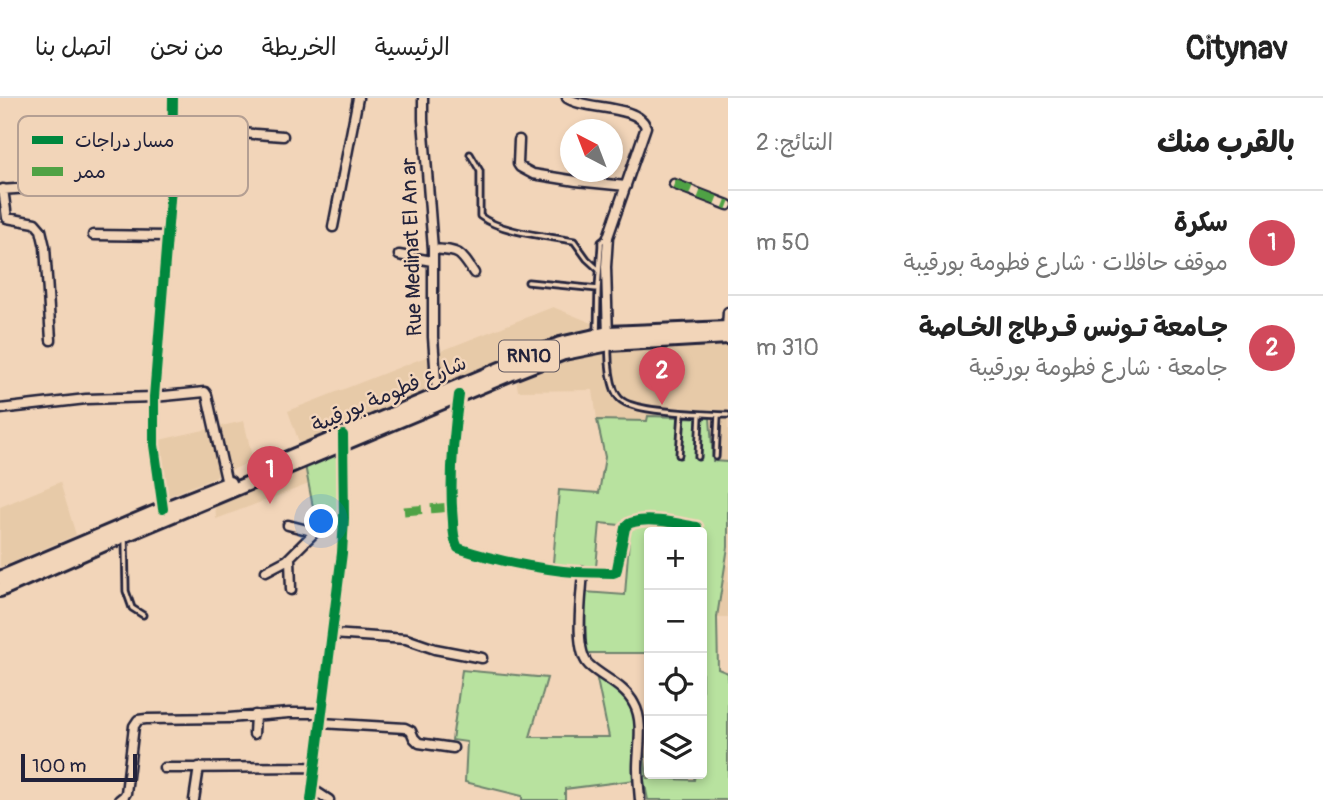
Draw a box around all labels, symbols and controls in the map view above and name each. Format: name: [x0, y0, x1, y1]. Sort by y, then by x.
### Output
text: Citynav: [1186, 28, 1288, 69]
text: اتصل بنا: [35, 33, 112, 62]
text: من نحن: [150, 33, 224, 62]
text: الخريطة: [262, 33, 337, 62]
text: الرئيسية: [375, 33, 450, 62]
legend: [18, 116, 248, 196]
north arrow: [560, 119, 623, 182]
text: بالقرب منك: [1157, 124, 1295, 161]
text: النتائج: 2: [756, 128, 833, 157]
text: مسار دراجات: [75, 129, 175, 153]
street label: Rue Medinat El An ar: [395, 157, 429, 337]
text: ممر: [73, 160, 106, 184]
text: سكرة: [1174, 207, 1228, 239]
text: 50 m: [756, 228, 810, 257]
text: 1: [1268, 228, 1277, 257]
text: موقف حافلات · شارع فطومة بورقيبة: [903, 248, 1228, 277]
text: جـامعة تـونس قـرطاج الخـاصة: [919, 312, 1228, 344]
text: 310 m: [756, 333, 819, 362]
text: 2: [1266, 333, 1278, 362]
road number: RN10: [499, 340, 559, 372]
pin: 2: [639, 347, 685, 405]
street label: شارع فطومة بورقيبة: [307, 349, 471, 440]
text: جامعة · شارع فطومة بورقيبة: [969, 353, 1228, 382]
pin: 1: [247, 446, 293, 504]
your location: [304, 504, 338, 538]
map controls: [644, 527, 707, 779]
button: +: [644, 527, 707, 590]
button: −: [644, 590, 707, 653]
button: locate: [644, 653, 707, 716]
button: layers: [644, 716, 707, 779]
scale bar: [21, 751, 136, 783]
text: 100 m: [32, 754, 86, 778]

